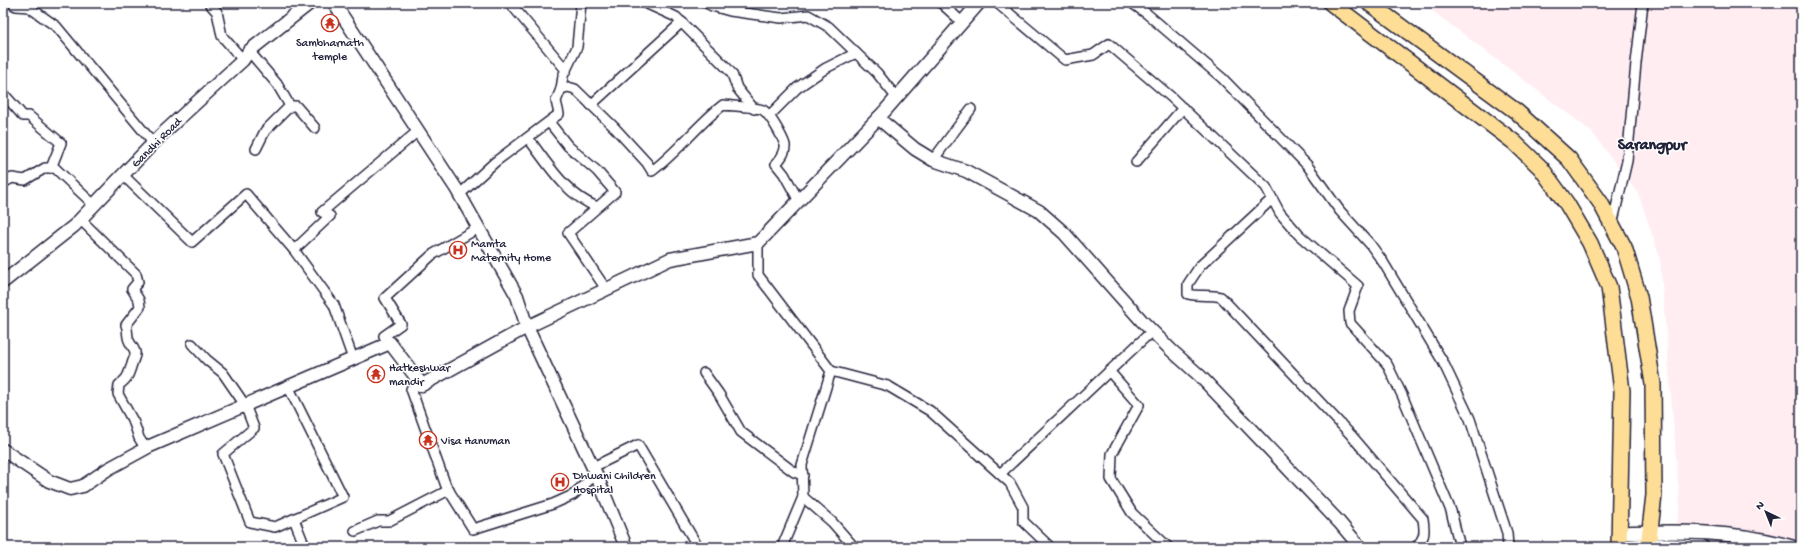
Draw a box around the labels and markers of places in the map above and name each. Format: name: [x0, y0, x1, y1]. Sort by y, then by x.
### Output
temple icon: Sambharnath temple: [320, 13, 340, 33]
place label: Sambharnath temple: [296, 37, 365, 65]
place label: Mamta Maternity Home: [471, 238, 552, 266]
hospital icon: Mamta Maternity Home: [448, 240, 468, 260]
place label: Hatkeshwar mandir: [389, 362, 452, 390]
temple icon: Hatkeshwar mandir: [366, 364, 386, 384]
temple icon: Visa Hanuman: [418, 430, 438, 450]
place label: Visa Hanuman: [440, 435, 510, 449]
place label: Dhwani Children Hospital: [572, 470, 656, 498]
hospital icon: Dhwani Children Hospital: [550, 472, 570, 492]

